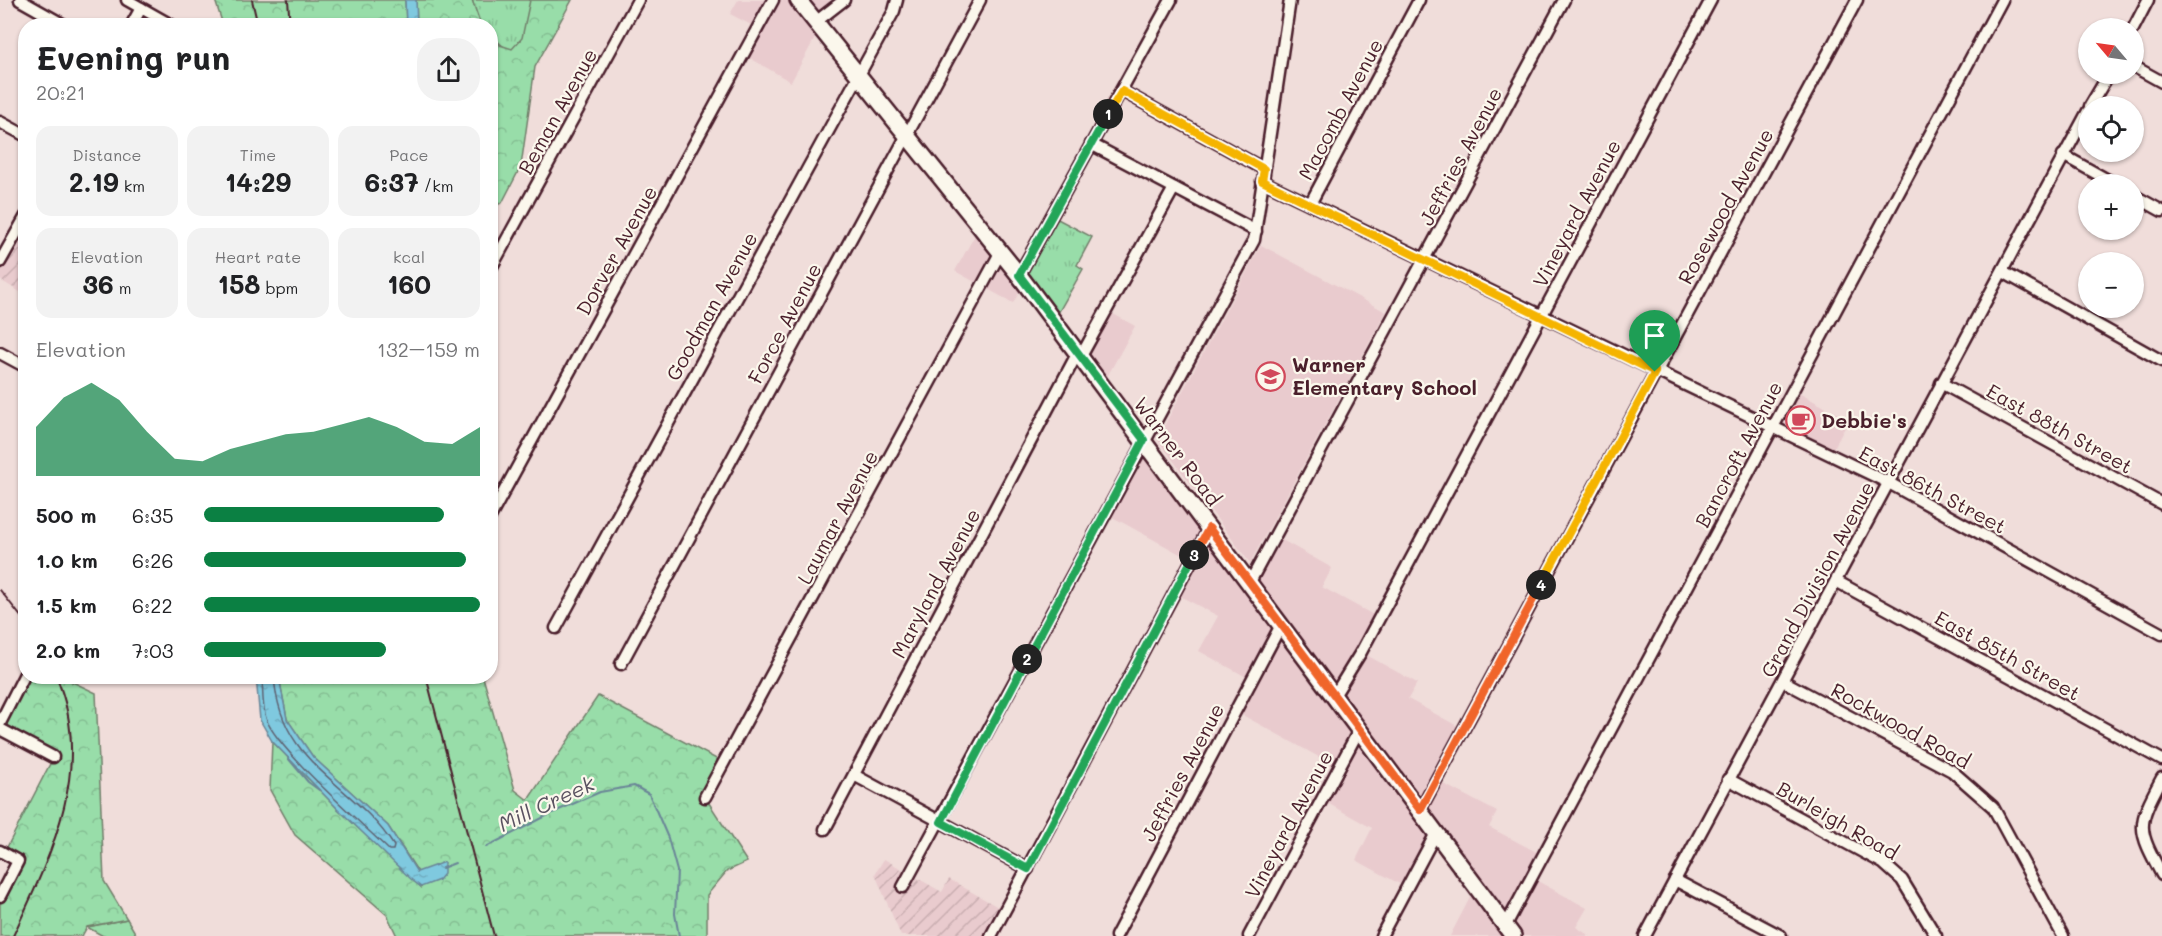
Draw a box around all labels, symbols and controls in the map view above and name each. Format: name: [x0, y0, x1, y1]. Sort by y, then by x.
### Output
north arrow: [2078, 18, 2144, 84]
map controls: [2078, 18, 2144, 318]
street label: Macomb Avenue: [1292, 34, 1388, 184]
text: Evening run: [36, 35, 230, 78]
button: share: [417, 38, 480, 101]
street label: Beman Avenue: [512, 44, 602, 178]
text: 20:21: [36, 79, 86, 105]
street label: Jeffries Avenue: [1413, 82, 1507, 230]
button: locate: [2078, 96, 2144, 162]
pin: 1: [1093, 99, 1123, 129]
text: 1: [1104, 103, 1112, 124]
street label: Rosewood Avenue: [1671, 123, 1779, 289]
street label: Vineyard Avenue: [1526, 135, 1626, 291]
text: Distance: [73, 144, 141, 165]
text: Time: [240, 144, 276, 165]
text: Pace: [389, 144, 429, 165]
text: 2.19: [69, 165, 119, 199]
text: 14:29: [225, 165, 291, 199]
text: 6:37: [365, 165, 419, 199]
button: +: [2078, 174, 2144, 240]
text: km: [119, 175, 145, 196]
text: /km: [419, 175, 453, 196]
street label: Dorver Avenue: [570, 181, 662, 319]
street label: Goodman Avenue: [659, 227, 763, 385]
text: Elevation: [71, 246, 143, 267]
text: Heart rate: [215, 246, 301, 267]
text: kcal: [393, 246, 425, 267]
button: −: [2078, 252, 2144, 318]
street label: Force Avenue: [741, 258, 827, 388]
text: 36: [82, 267, 114, 301]
text: 158: [218, 267, 260, 301]
text: 160: [387, 267, 431, 301]
text: m: [114, 277, 132, 298]
text: bpm: [260, 277, 298, 298]
pin: [1629, 310, 1680, 372]
icon: arrive: [1638, 319, 1671, 352]
text: Elevation: [36, 336, 126, 362]
text: 132–159 m: [377, 336, 480, 362]
place label: Warner Elementary School: [1292, 351, 1477, 400]
school or university icon: Warner Elementary School: [1255, 360, 1287, 392]
street label: Bancroft Avenue: [1689, 376, 1787, 532]
street label: East 88th Street: [1982, 377, 2138, 479]
street label: Warner Road: [1129, 391, 1227, 511]
cafe icon: Debbie's: [1784, 404, 1816, 436]
place label: Debbie's: [1821, 407, 1907, 433]
street label: East 86th Street: [1855, 439, 2011, 539]
street label: Laumar Avenue: [791, 446, 883, 588]
street label: Grand Division Avenue: [1754, 476, 1880, 682]
text: 500 m: [36, 502, 96, 528]
text: 6:35: [132, 502, 174, 528]
street label: Maryland Avenue: [885, 504, 985, 662]
pin: 3: [1179, 540, 1209, 570]
text: 3: [1189, 544, 1199, 565]
text: 1.0 km: [36, 547, 98, 573]
text: 6:26: [132, 547, 174, 573]
pin: 4: [1526, 570, 1556, 600]
text: 4: [1536, 574, 1546, 595]
text: 1.5 km: [36, 592, 97, 618]
text: 6:22: [132, 592, 173, 618]
street label: East 85th Street: [1931, 604, 2085, 706]
text: 2.0 km: [36, 637, 100, 663]
text: 7:03: [132, 637, 173, 663]
pin: 2: [1012, 644, 1042, 674]
text: 2: [1023, 648, 1031, 669]
street label: Rockwood Road: [1827, 676, 1975, 774]
street label: Jeffries Avenue: [1135, 698, 1229, 846]
street label: Vineyard Avenue: [1238, 746, 1338, 902]
water label: Mill Creek: [494, 769, 599, 837]
street label: Burleigh Road: [1773, 775, 1903, 865]

